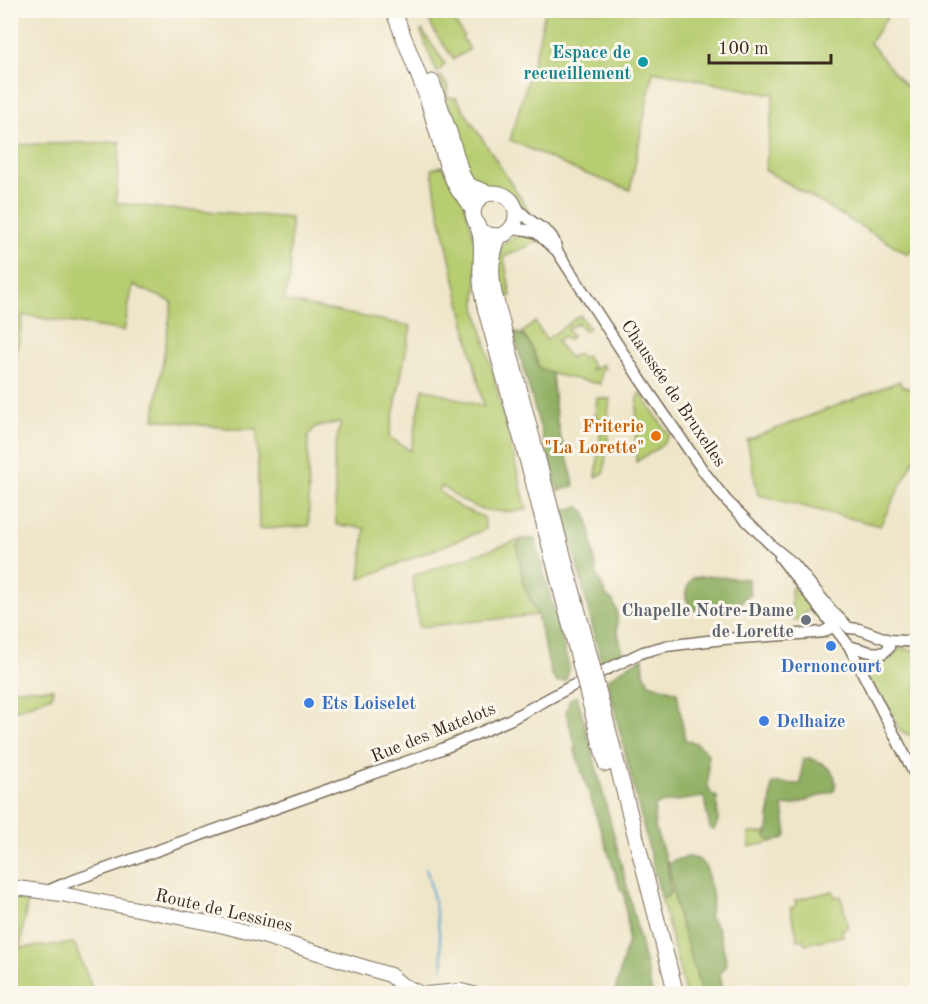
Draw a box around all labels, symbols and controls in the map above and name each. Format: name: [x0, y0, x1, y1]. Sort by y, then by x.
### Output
scale bar: [709, 27, 830, 65]
text: 100 m: [718, 40, 769, 58]
place label: Espace de recueillement: [524, 44, 631, 83]
marker: Espace de recueillement: [636, 55, 650, 69]
street label: Chaussée de Bruxelles: [617, 317, 729, 470]
place label: Friterie "La Lorette": [545, 418, 644, 457]
marker: Friterie "La Lorette": [649, 429, 663, 443]
place label: Chapelle Notre-Dame de Lorette: [621, 602, 794, 641]
marker: Chapelle Notre-Dame de Lorette: [799, 613, 813, 627]
marker: Dernoncourt: [824, 639, 838, 653]
place label: Dernoncourt: [780, 658, 882, 676]
place label: Ets Loiselet: [321, 695, 416, 713]
marker: Ets Loiselet: [302, 696, 316, 710]
street label: Rue des Matelots: [368, 700, 498, 766]
place label: Delhaize: [776, 713, 846, 731]
marker: Delhaize: [757, 714, 771, 728]
street label: Route de Lessines: [153, 886, 294, 936]

